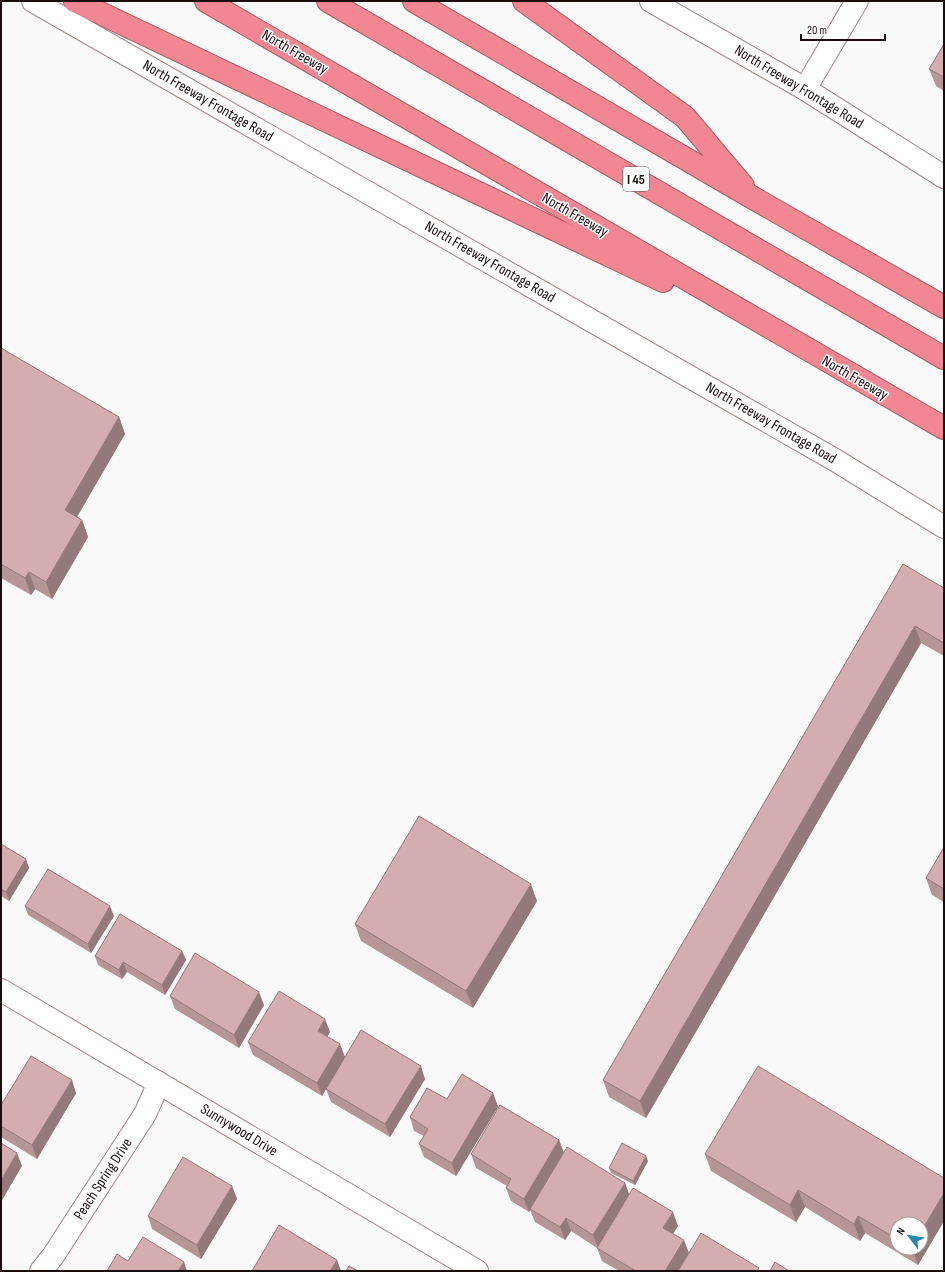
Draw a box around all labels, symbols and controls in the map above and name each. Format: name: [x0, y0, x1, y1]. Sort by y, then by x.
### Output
scale bar: [801, 16, 885, 42]
text: 20 m: [807, 23, 827, 38]
street label: North Freeway: [259, 25, 332, 79]
street label: North Freeway Frontage Road: [731, 41, 867, 133]
street label: North Freeway Frontage Road: [139, 56, 277, 146]
road number: I 45: [623, 167, 649, 191]
street label: North Freeway: [539, 188, 612, 242]
street label: North Freeway Frontage Road: [421, 217, 559, 307]
street label: North Freeway: [819, 351, 892, 405]
street label: North Freeway Frontage Road: [702, 378, 840, 468]
street label: Sunnywood Drive: [197, 1099, 281, 1161]
street label: Peach Spring Drive: [70, 1135, 136, 1223]
north arrow: [889, 1216, 929, 1256]
text: N: [894, 1225, 908, 1237]

